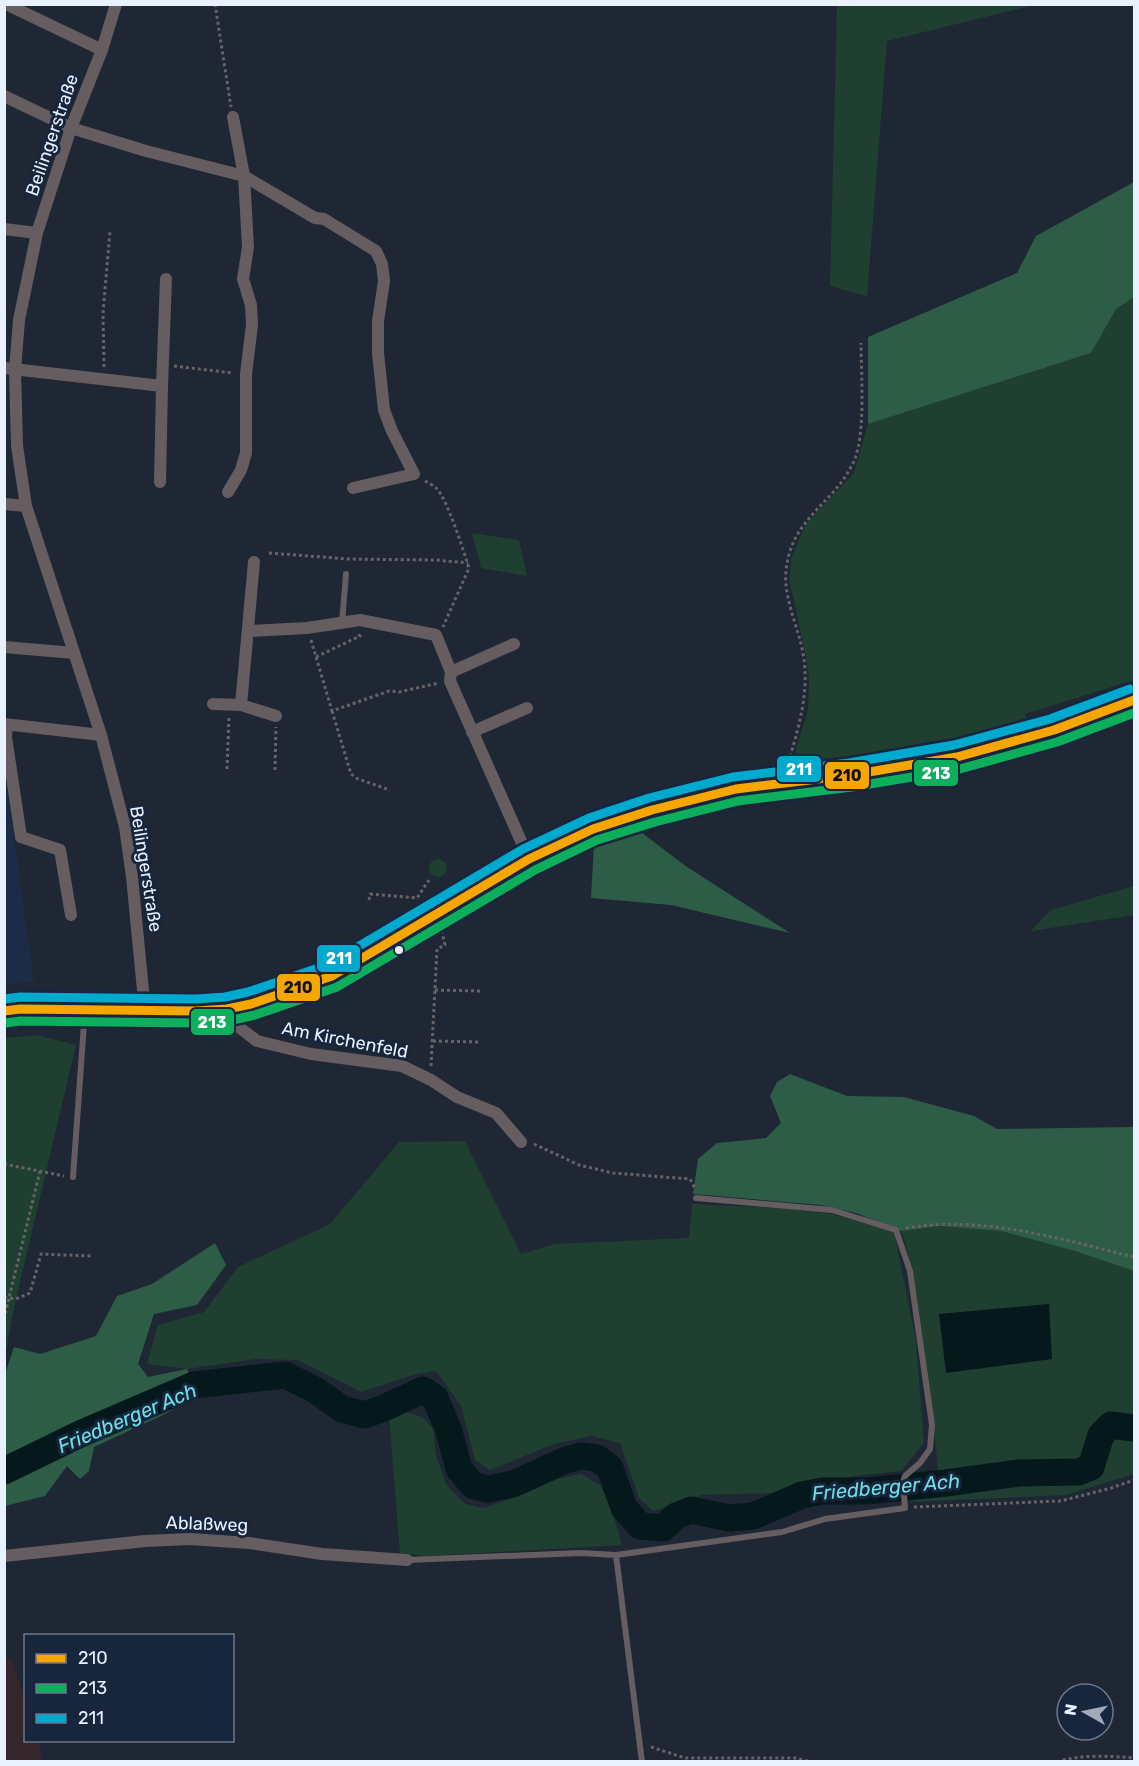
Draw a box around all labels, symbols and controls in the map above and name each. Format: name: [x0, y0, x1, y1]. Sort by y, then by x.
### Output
street label: Beilingerstraße: [21, 71, 83, 199]
line badge: 211: [776, 755, 822, 783]
line badge: 213: [913, 759, 959, 787]
text: 211: [786, 760, 812, 779]
line badge: 210: [824, 761, 870, 790]
text: 213: [922, 764, 950, 783]
text: 210: [832, 766, 862, 785]
street label: Beilingerstraße: [125, 804, 167, 934]
line badge: 211: [316, 944, 361, 973]
unlabelled marker: [393, 944, 405, 956]
text: 211: [326, 949, 352, 968]
line badge: 210: [276, 973, 321, 1002]
text: 210: [283, 978, 313, 997]
line badge: 213: [190, 1008, 235, 1036]
text: 213: [198, 1013, 226, 1032]
street label: Am Kirchenfeld: [280, 1017, 410, 1063]
water label: Friedberger Ach: [54, 1378, 200, 1458]
water label: Friedberger Ach: [811, 1469, 961, 1505]
street label: Ablaßweg: [165, 1512, 249, 1536]
legend: [24, 1634, 234, 1742]
text: 210: [78, 1647, 108, 1669]
text: 213: [78, 1677, 107, 1699]
north arrow: [1055, 1682, 1115, 1742]
text: N: [1060, 1703, 1081, 1717]
text: 211: [78, 1707, 104, 1729]

